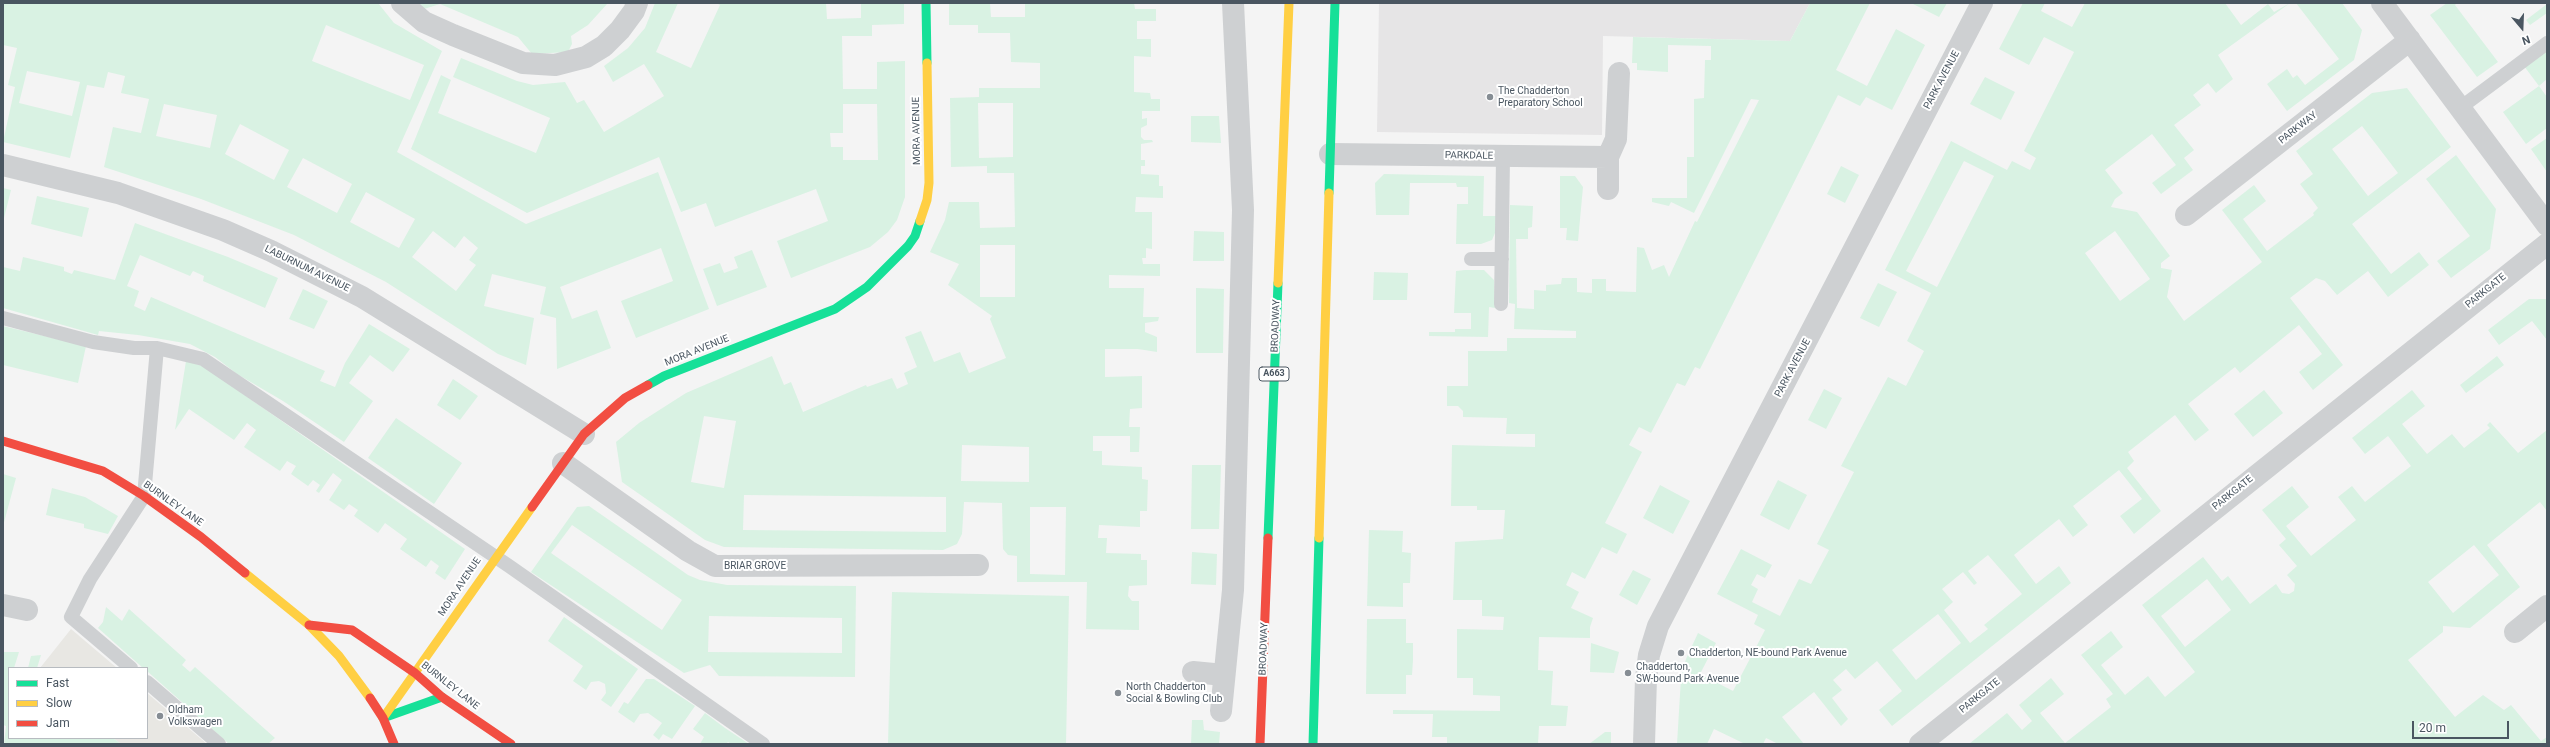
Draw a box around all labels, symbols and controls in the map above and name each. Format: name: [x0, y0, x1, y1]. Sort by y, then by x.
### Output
north arrow: [2502, 8, 2542, 48]
text: N: [2520, 32, 2532, 47]
street label: PARK AVENUE: [1922, 49, 1962, 111]
place label: The Chadderton Preparatory School: [1498, 85, 1583, 108]
marker: The Chadderton Preparatory School: [1485, 92, 1495, 102]
street label: MORA AVENUE: [910, 97, 924, 165]
street label: PARKWAY: [2276, 109, 2320, 147]
street label: PARKDALE: [1445, 150, 1493, 162]
street label: LABURNUM AVENUE: [263, 243, 351, 295]
street label: PARKGATE: [2463, 271, 2509, 311]
street label: BROADWAY: [1269, 299, 1283, 353]
street label: MORA AVENUE: [663, 333, 731, 369]
street label: PARK AVENUE: [1773, 337, 1813, 399]
road number: A663: [1259, 367, 1289, 381]
street label: PARKGATE: [2210, 473, 2256, 513]
street label: BURNLEY LANE: [141, 479, 205, 529]
street label: MORA AVENUE: [436, 555, 484, 619]
street label: BRIAR GROVE: [724, 560, 786, 572]
street label: BROADWAY: [1257, 622, 1271, 676]
place label: Chadderton, NE-bound Park Avenue: [1689, 647, 1847, 659]
marker: Chadderton, NE-bound Park Avenue: [1676, 648, 1686, 658]
street label: BURNLEY LANE: [419, 660, 481, 712]
place label: Chadderton, SW-bound Park Avenue: [1636, 661, 1739, 684]
legend: [8, 667, 148, 739]
marker: Chadderton, SW-bound Park Avenue: [1623, 668, 1633, 678]
text: Fast: [46, 676, 69, 690]
street label: PARKGATE: [1957, 676, 2003, 716]
place label: North Chadderton Social & Bowling Club: [1126, 681, 1222, 704]
marker: North Chadderton Social & Bowling Club: [1113, 688, 1123, 698]
text: Slow: [46, 696, 72, 710]
place label: Oldham Volkswagen: [168, 704, 222, 728]
marker: Oldham Volkswagen: [155, 711, 165, 721]
scale bar: [2414, 713, 2511, 739]
text: Jam: [46, 716, 70, 730]
text: 20 m: [2419, 721, 2446, 735]

